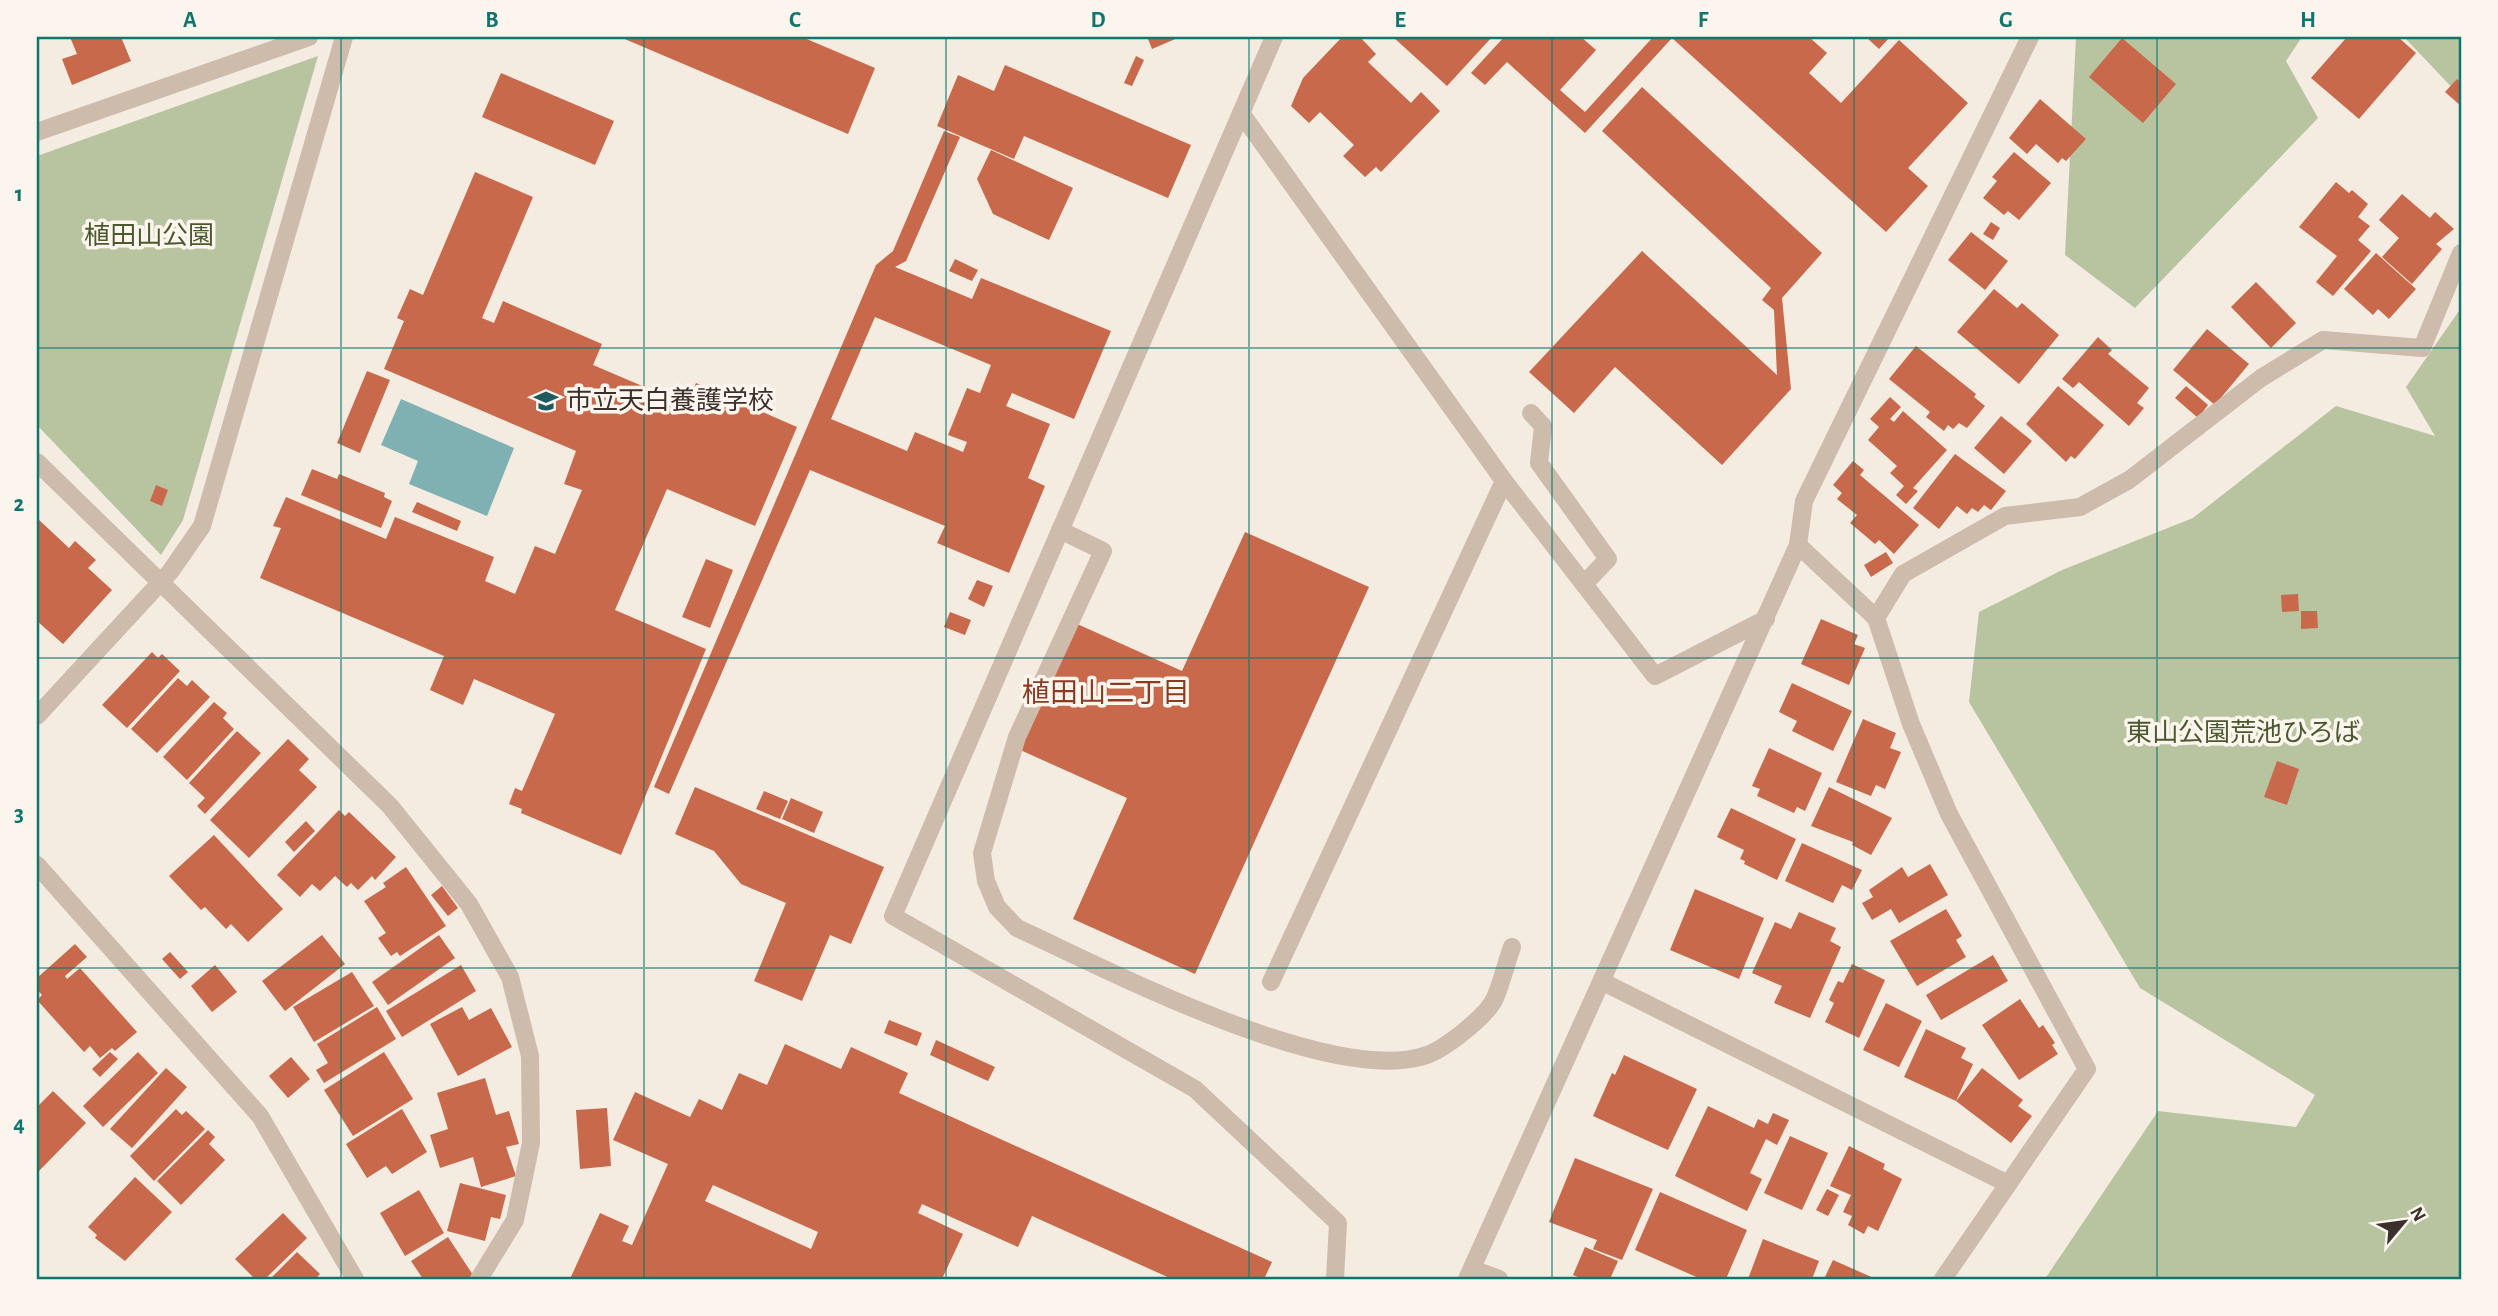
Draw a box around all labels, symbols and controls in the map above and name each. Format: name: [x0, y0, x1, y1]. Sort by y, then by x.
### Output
text: A: [183, 9, 197, 32]
text: B: [485, 9, 499, 32]
text: C: [789, 9, 801, 32]
text: D: [1090, 9, 1106, 32]
text: E: [1394, 9, 1406, 32]
text: F: [1698, 9, 1709, 32]
text: G: [1999, 9, 2013, 32]
text: H: [2300, 9, 2316, 32]
text: 1: [15, 183, 23, 206]
park label: 植田山公園: [84, 222, 214, 249]
place label: 市立天白養護学校: [566, 386, 774, 414]
school or university icon: 市立天白養護学校: [532, 387, 560, 415]
text: 2: [14, 493, 25, 516]
district label: 植田山二丁目: [1022, 678, 1190, 708]
park label: 東山公園荒池ひろば: [2126, 719, 2360, 746]
text: 3: [14, 803, 24, 826]
text: 4: [13, 1113, 25, 1136]
north arrow: [2368, 1186, 2438, 1256]
text: N: [2406, 1204, 2429, 1225]

